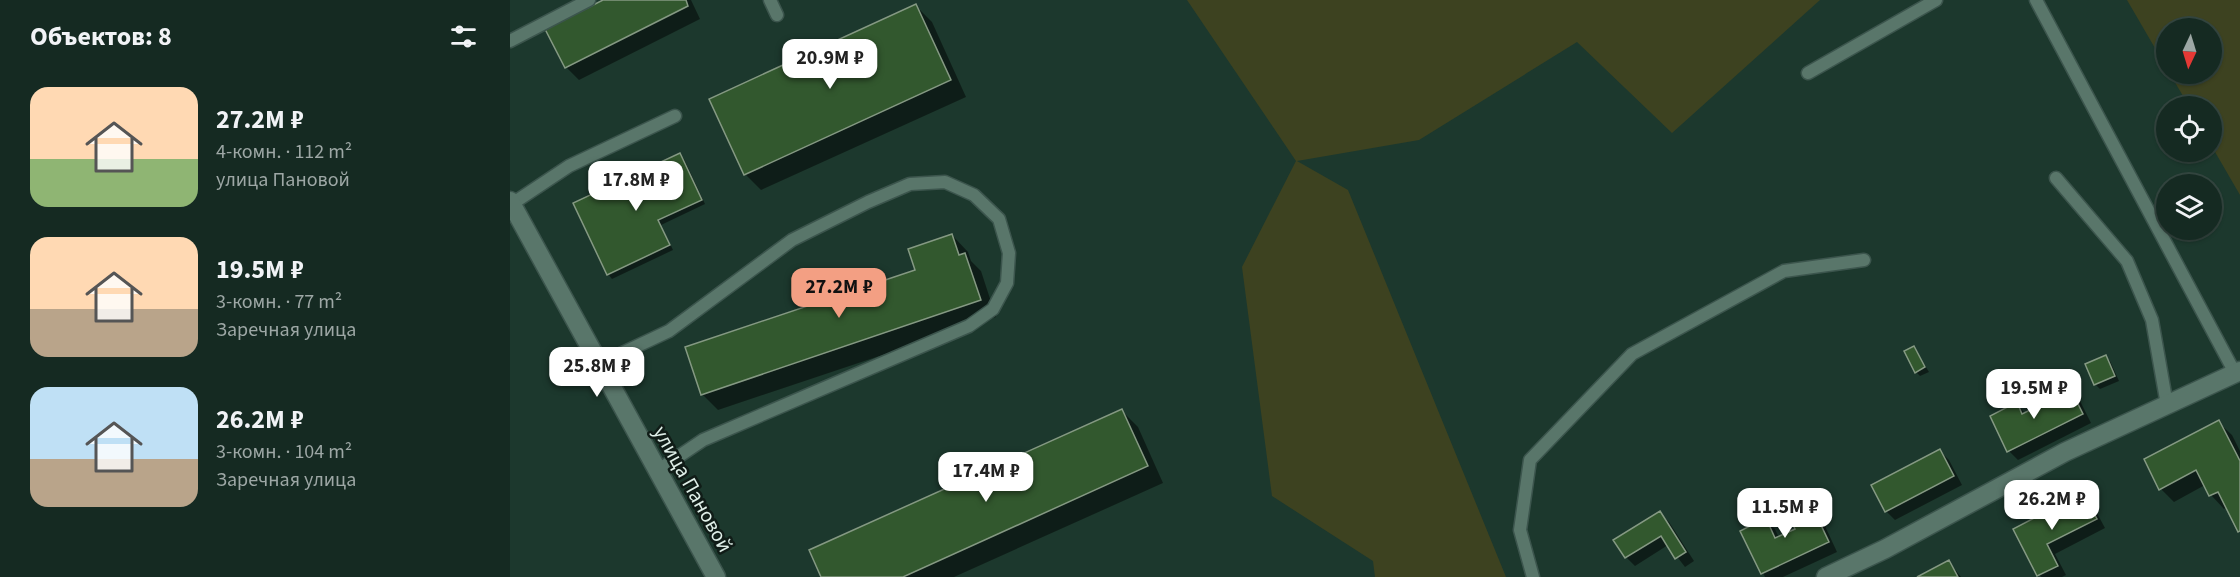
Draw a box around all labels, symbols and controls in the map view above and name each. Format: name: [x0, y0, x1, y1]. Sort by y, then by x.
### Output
text: Объектов: 8: [30, 18, 172, 55]
north arrow: [2156, 18, 2222, 84]
map controls: [2156, 18, 2222, 240]
icon: filters: [447, 20, 480, 53]
pin: 20.9M ₽: [775, 39, 885, 90]
text: 20.9M ₽: [796, 44, 864, 72]
button: locate: [2156, 96, 2222, 162]
text: 27.2M ₽: [216, 101, 304, 138]
icon: home: [78, 111, 150, 183]
text: 4-комн. · 112 m²: [216, 138, 352, 166]
pin: 17.8M ₽: [581, 161, 691, 212]
text: улица Пановой: [216, 166, 350, 194]
text: 17.8M ₽: [602, 166, 670, 194]
button: layers: [2156, 174, 2222, 240]
text: 19.5M ₽: [216, 251, 304, 288]
icon: home: [78, 261, 150, 333]
pin: 27.2M ₽: [784, 268, 894, 319]
text: 27.2M ₽: [805, 273, 873, 301]
text: 3-комн. · 77 m²: [216, 288, 342, 316]
text: Заречная улица: [216, 316, 356, 344]
pin: 25.8M ₽: [542, 347, 652, 398]
text: 25.8M ₽: [563, 352, 631, 380]
pin: 19.5M ₽: [1979, 369, 2089, 420]
text: 19.5M ₽: [2000, 374, 2068, 402]
text: 26.2M ₽: [216, 401, 304, 438]
icon: home: [78, 411, 150, 483]
street label: улица Пановой: [646, 420, 740, 558]
text: 3-комн. · 104 m²: [216, 438, 352, 466]
pin: 17.4M ₽: [931, 452, 1041, 503]
text: 17.4M ₽: [952, 457, 1020, 485]
text: Заречная улица: [216, 466, 356, 494]
pin: 26.2M ₽: [1997, 480, 2107, 531]
text: 26.2M ₽: [2018, 485, 2086, 513]
pin: 11.5M ₽: [1730, 488, 1840, 539]
text: 11.5M ₽: [1751, 493, 1819, 521]

